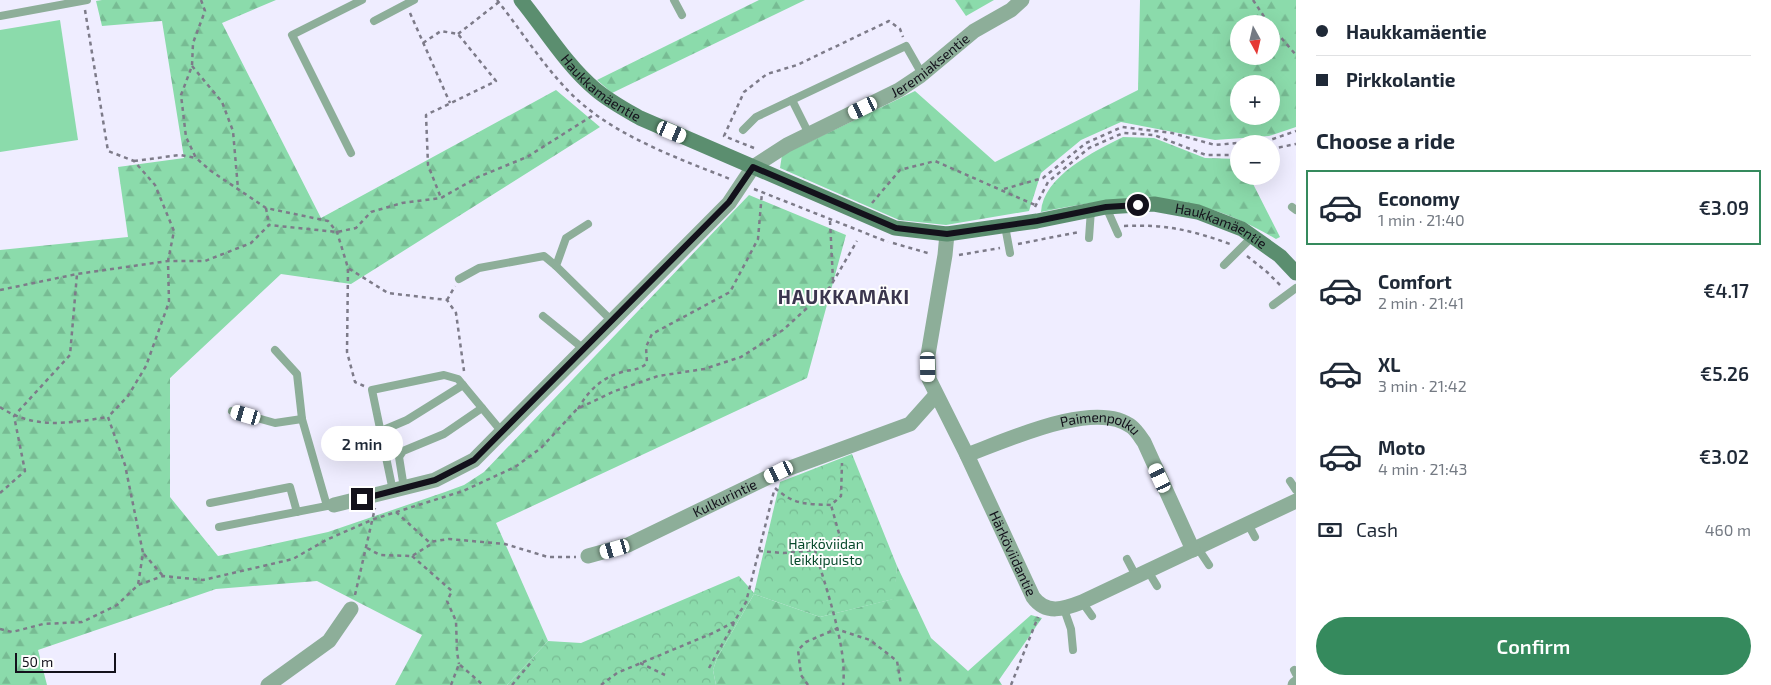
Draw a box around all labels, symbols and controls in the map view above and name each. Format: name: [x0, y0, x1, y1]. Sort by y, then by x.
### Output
north arrow: [1230, 15, 1280, 65]
map controls: [1230, 15, 1280, 185]
text: Haukkamäentie: [1346, 20, 1487, 43]
street label: Jeremiaksentie: [888, 30, 973, 101]
street label: Haukkamäentie: [558, 50, 644, 125]
text: Pirkkolantie: [1346, 68, 1455, 91]
button: +: [1230, 75, 1280, 125]
car: [846, 95, 879, 121]
car: [655, 119, 688, 145]
text: Choose a ride: [1316, 127, 1455, 153]
button: −: [1230, 135, 1280, 185]
icon: car: [1318, 185, 1363, 230]
text: Economy: [1378, 187, 1460, 210]
route start: [1127, 194, 1149, 216]
text: €3.09: [1699, 196, 1749, 219]
street label: Haukkamäentie: [1174, 199, 1270, 252]
text: 1 min · 21:40: [1378, 210, 1465, 229]
icon: car: [1318, 268, 1363, 313]
text: Comfort: [1378, 270, 1452, 293]
text: €4.17: [1703, 279, 1749, 302]
district label: HAUKKAMÄKI: [778, 285, 910, 308]
text: 2 min · 21:41: [1378, 293, 1464, 312]
icon: car: [1318, 351, 1363, 396]
car: [920, 352, 935, 382]
text: XL: [1378, 353, 1400, 376]
text: €5.26: [1700, 362, 1749, 385]
text: 3 min · 21:42: [1378, 376, 1467, 395]
car: [229, 404, 262, 426]
street label: Paimenpolku: [1058, 408, 1144, 438]
callout: 2 min: [321, 426, 403, 462]
text: 2 min: [342, 434, 382, 453]
icon: car: [1318, 434, 1363, 479]
text: Moto: [1378, 436, 1426, 459]
text: €3.02: [1699, 445, 1749, 468]
car: [762, 459, 795, 485]
text: 4 min · 21:43: [1378, 459, 1467, 478]
car: [1146, 461, 1173, 495]
street label: Kulkurintie: [690, 475, 759, 520]
route end: [351, 488, 373, 510]
street label: Härköviidantie: [986, 508, 1040, 598]
icon: cash: [1316, 516, 1344, 544]
text: Cash: [1356, 518, 1398, 541]
text: 460 m: [1705, 520, 1751, 539]
park label: Härköviidan leikkipuisto: [788, 535, 864, 568]
car: [598, 538, 631, 560]
button: Confirm: [1316, 617, 1751, 675]
scale bar: [15, 650, 116, 673]
text: 50 m: [22, 653, 53, 670]

